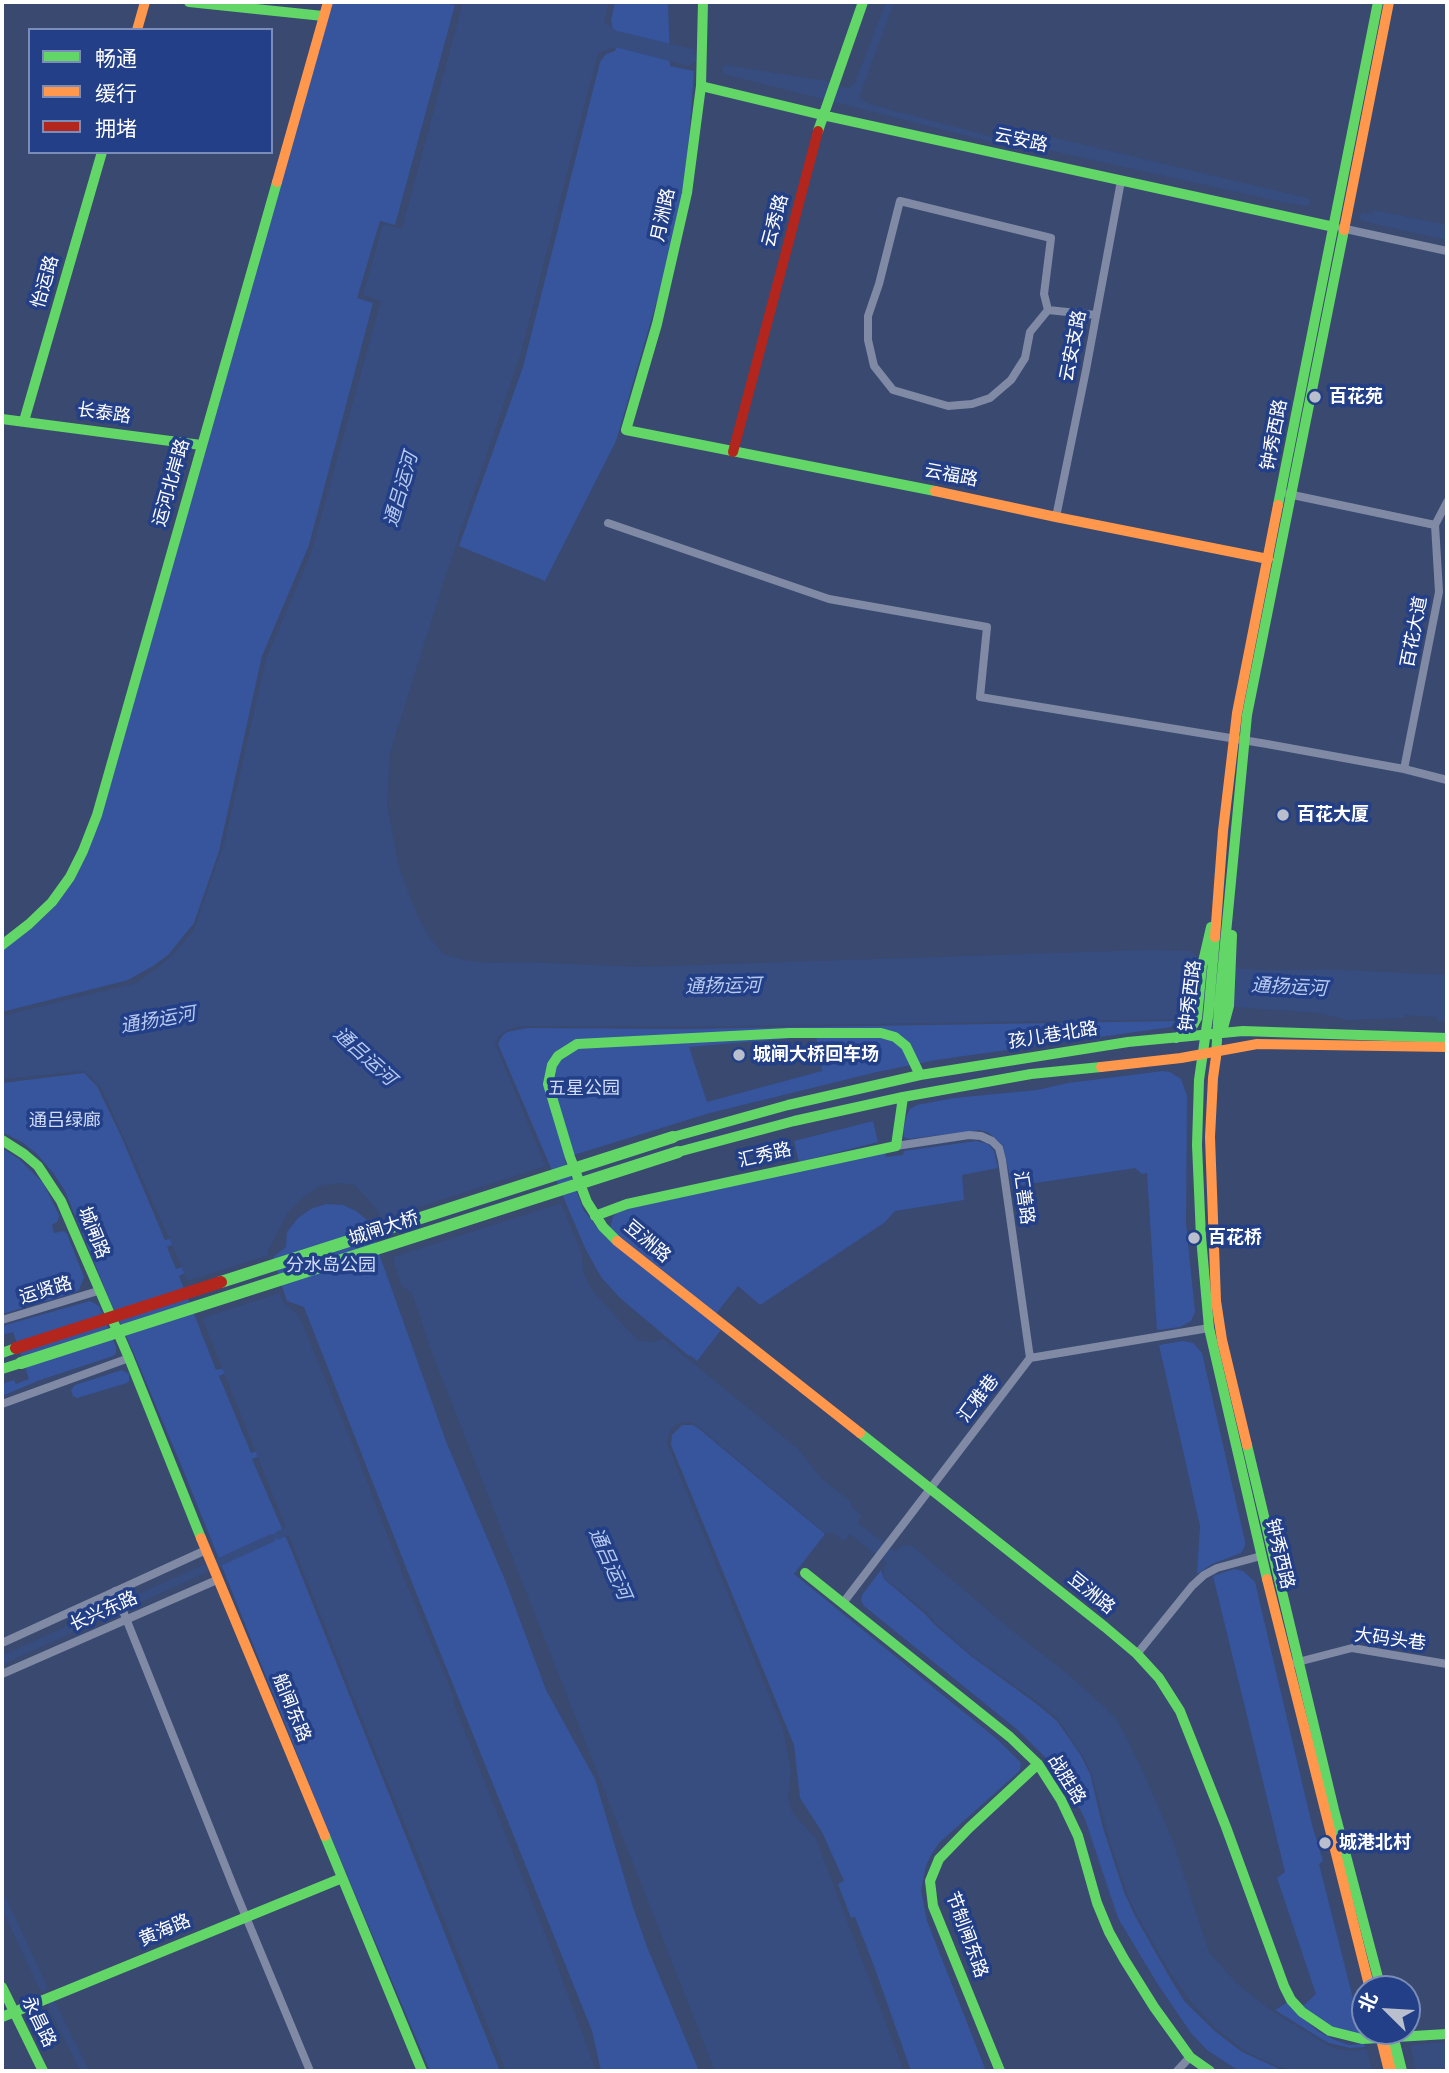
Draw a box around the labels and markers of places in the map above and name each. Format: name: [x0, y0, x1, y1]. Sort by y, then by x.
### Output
place label: 百花苑: [1329, 386, 1383, 408]
marker: 百花苑: [1307, 389, 1323, 405]
place label: 百花大厦: [1297, 804, 1369, 826]
marker: 百花大厦: [1275, 807, 1291, 823]
place label: 城闸大桥回车场: [753, 1044, 879, 1066]
marker: 城闸大桥回车场: [731, 1047, 747, 1063]
place label: 百花桥: [1208, 1227, 1262, 1249]
marker: 百花桥: [1186, 1230, 1202, 1246]
place label: 城港北村: [1339, 1832, 1411, 1854]
marker: 城港北村: [1317, 1835, 1333, 1851]

